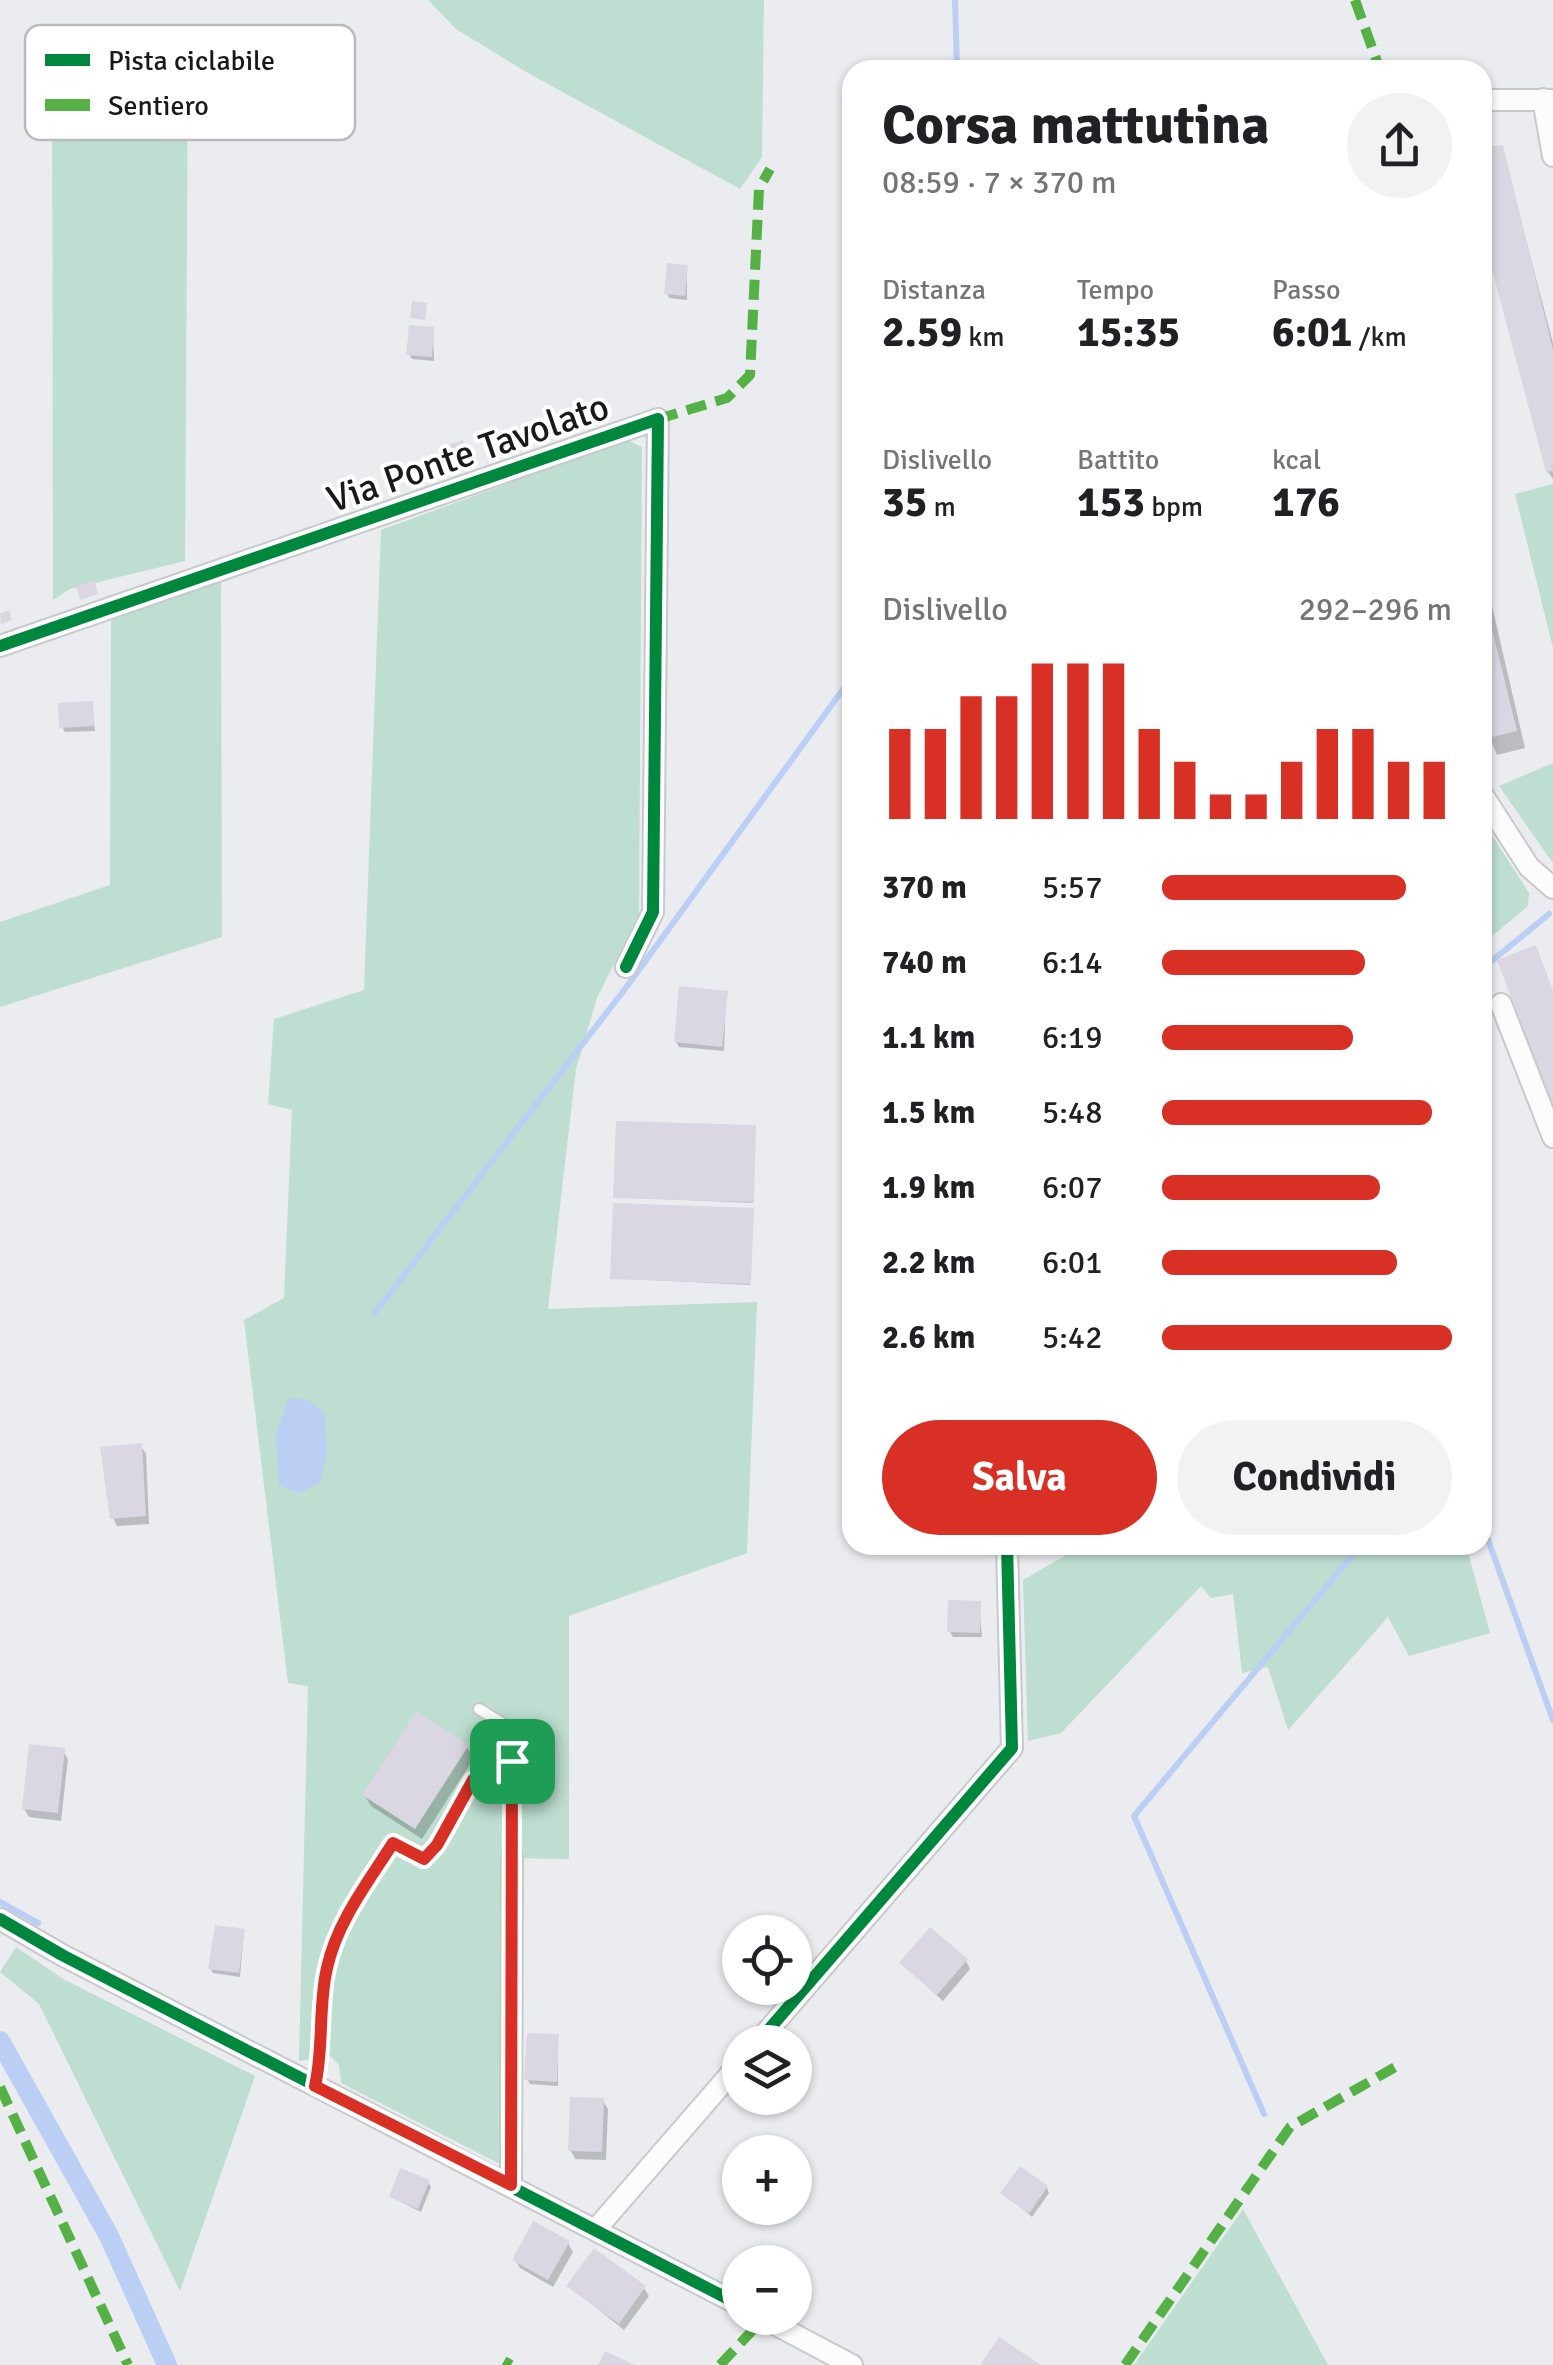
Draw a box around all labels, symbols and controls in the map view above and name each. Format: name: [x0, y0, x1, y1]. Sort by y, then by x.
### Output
legend: [25, 25, 355, 140]
text: Pista ciclabile: [108, 44, 275, 78]
text: Sentiero: [108, 89, 209, 123]
text: Corsa mattutina: [882, 91, 1269, 159]
button: share: [1347, 93, 1452, 198]
text: 08:59 · 7 × 370 m: [882, 163, 1117, 202]
text: Distanza: [882, 273, 986, 307]
text: Tempo: [1077, 273, 1154, 307]
text: Passo: [1272, 273, 1341, 307]
text: 2.59: [882, 307, 962, 358]
text: 15:35: [1077, 307, 1180, 358]
text: 6:01: [1272, 307, 1352, 358]
text: km: [962, 320, 1005, 354]
text: /km: [1352, 320, 1407, 354]
street label: Via Ponte Tavolato: [321, 383, 615, 523]
text: Dislivello: [882, 443, 992, 477]
text: Battito: [1077, 443, 1159, 477]
text: kcal: [1272, 443, 1321, 477]
text: 35: [882, 477, 927, 528]
text: 153: [1077, 477, 1145, 528]
text: 176: [1272, 477, 1340, 528]
text: m: [927, 490, 956, 524]
text: bpm: [1145, 490, 1203, 524]
text: Dislivello: [882, 590, 1008, 629]
text: 292–296 m: [1299, 590, 1452, 629]
text: 370 m: [882, 868, 967, 907]
text: 5:57: [1042, 868, 1102, 907]
text: 740 m: [882, 943, 967, 982]
text: 6:14: [1042, 943, 1102, 982]
text: 1.1 km: [882, 1018, 975, 1057]
text: 6:19: [1042, 1018, 1102, 1057]
text: 1.5 km: [882, 1093, 975, 1132]
text: 5:48: [1042, 1093, 1102, 1132]
text: 1.9 km: [882, 1168, 975, 1207]
text: 6:07: [1042, 1168, 1102, 1207]
text: 2.2 km: [882, 1243, 975, 1282]
text: 6:01: [1042, 1243, 1102, 1282]
text: 2.6 km: [882, 1318, 975, 1357]
text: 5:42: [1042, 1318, 1102, 1357]
button: Salva: [882, 1420, 1157, 1535]
button: Condividi: [1177, 1420, 1452, 1535]
pin: [470, 1719, 555, 1804]
icon: arrive: [485, 1734, 540, 1789]
map controls: [722, 1915, 812, 2335]
button: locate: [722, 1915, 812, 2005]
button: layers: [722, 2025, 812, 2115]
button: +: [722, 2135, 812, 2225]
button: −: [722, 2245, 812, 2335]

